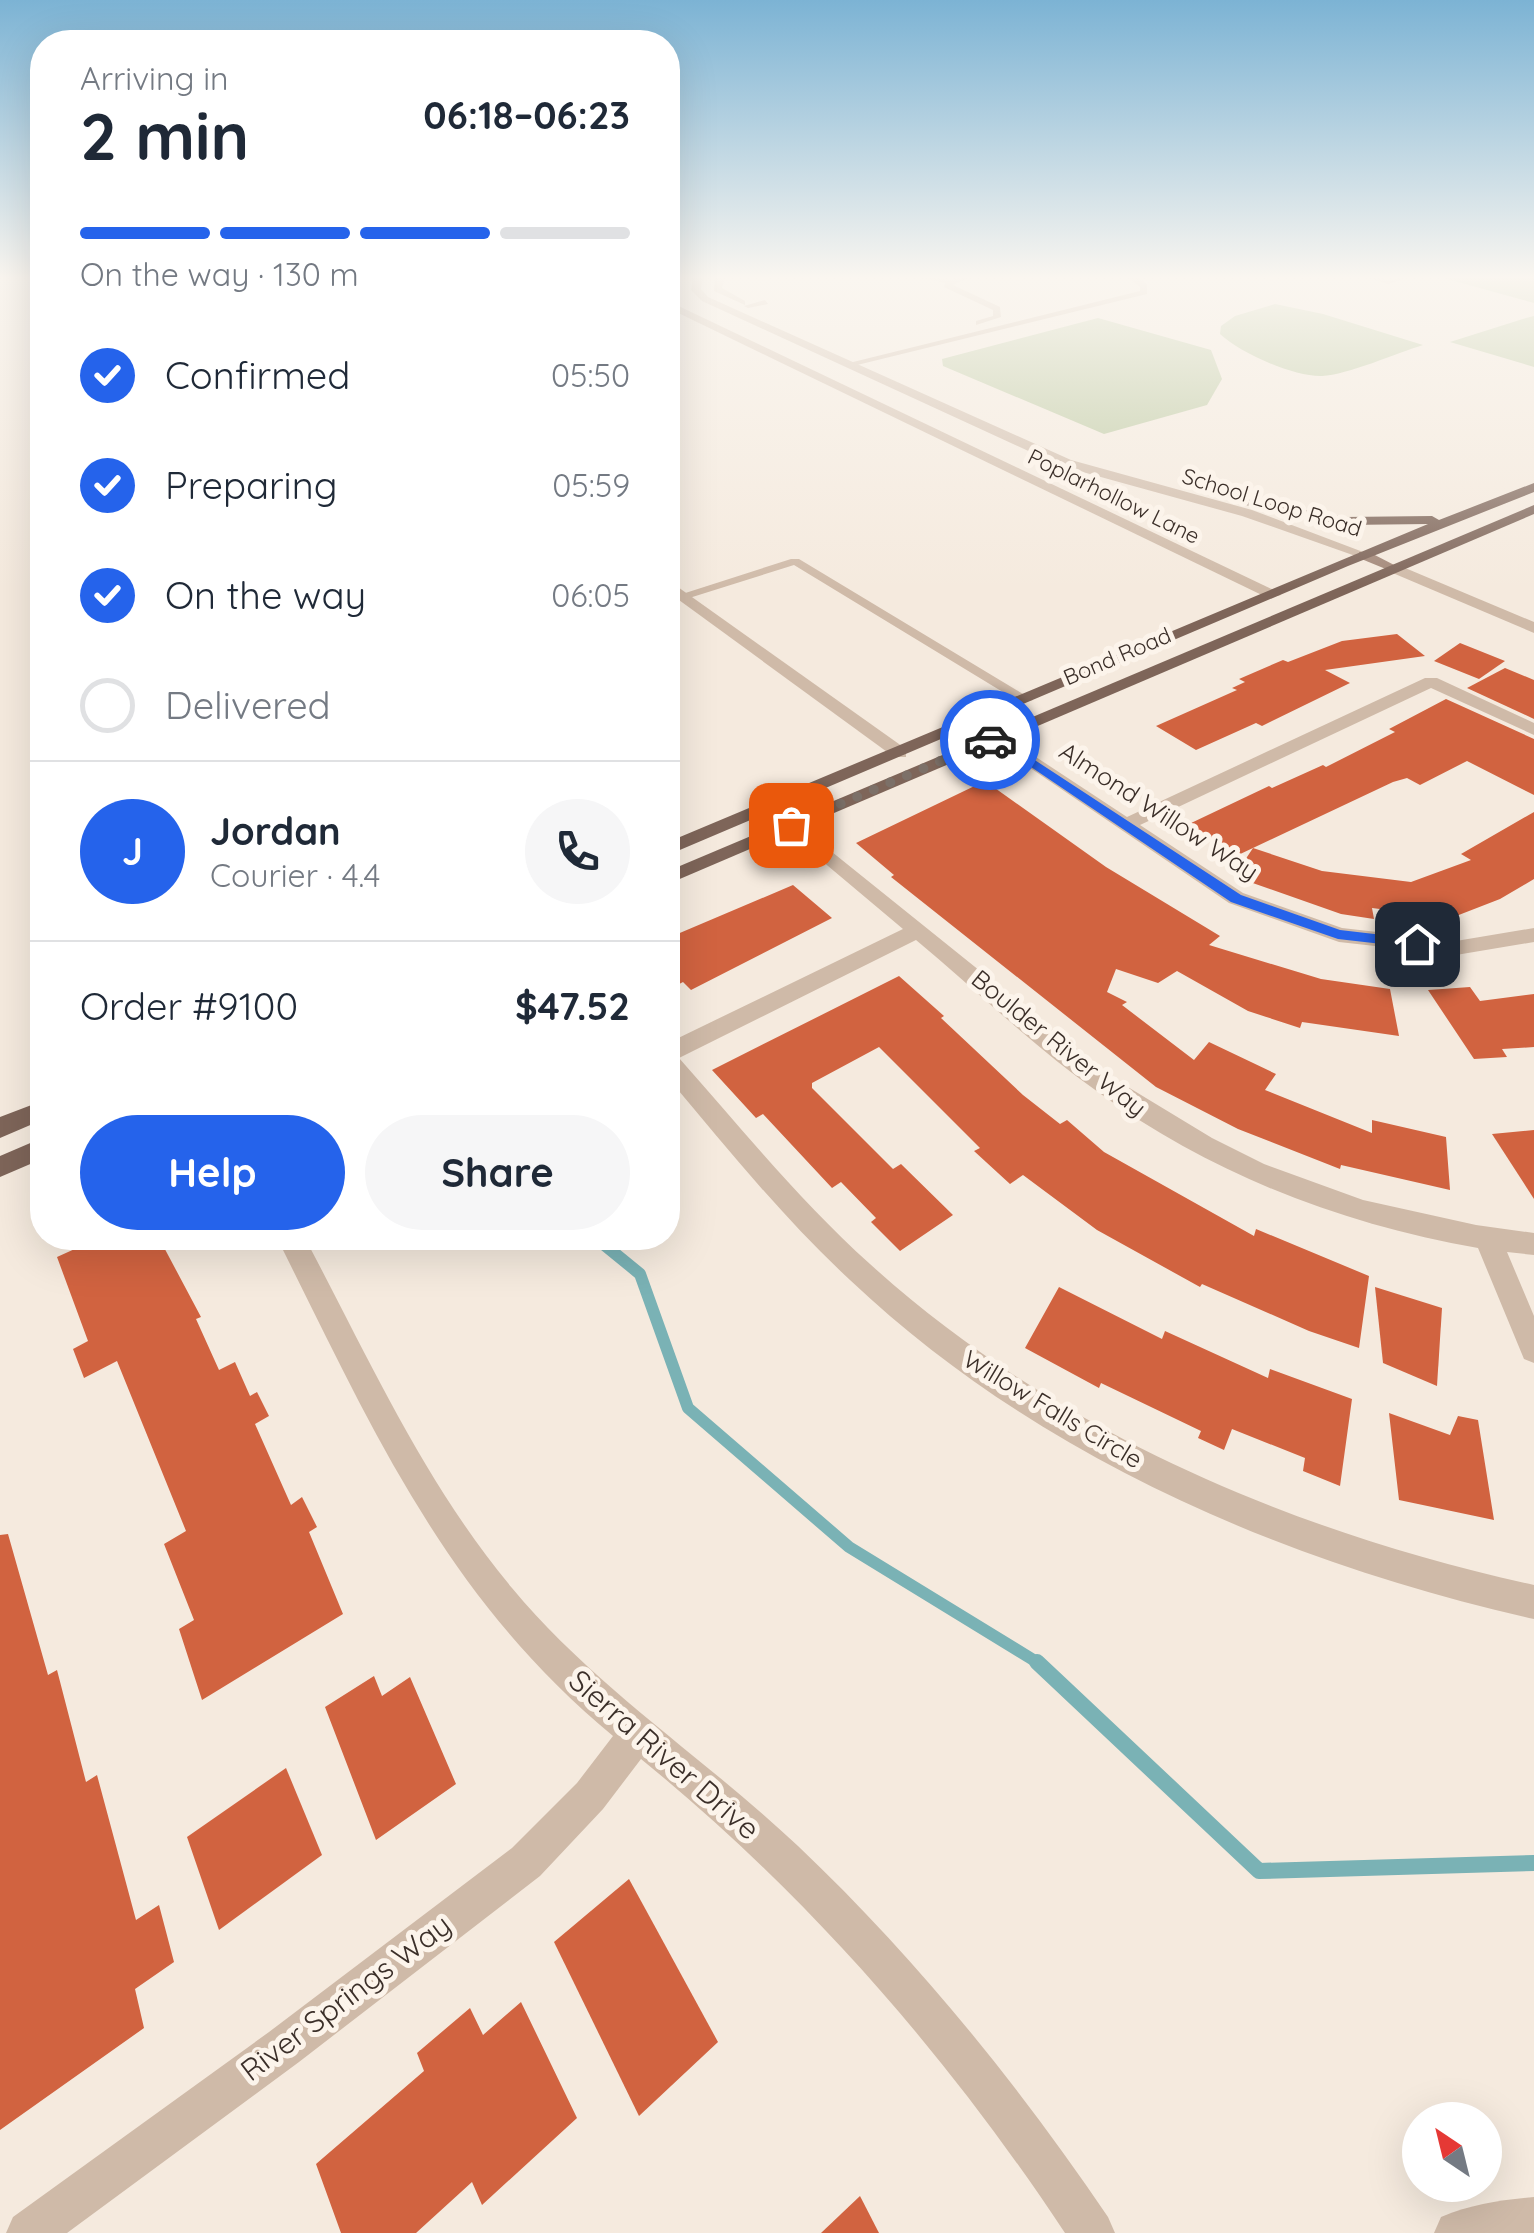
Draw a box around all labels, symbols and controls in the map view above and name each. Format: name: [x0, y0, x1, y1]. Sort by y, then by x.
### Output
text: Arriving in: [80, 58, 229, 98]
text: 06:18–06:23: [423, 91, 630, 139]
text: 2 min: [80, 95, 249, 176]
text: On the way · 130 m: [80, 254, 359, 294]
icon: check: [80, 348, 135, 403]
text: Confirmed: [165, 351, 350, 399]
text: 05:50: [551, 355, 630, 395]
street label: Poplarhollow Lane: [1023, 442, 1205, 550]
icon: check: [80, 458, 135, 513]
text: Preparing: [165, 461, 337, 509]
street label: School Loop Road: [1179, 461, 1365, 543]
text: 05:59: [552, 465, 630, 505]
icon: check: [80, 568, 135, 623]
text: On the way: [165, 571, 366, 619]
text: 06:05: [551, 575, 630, 615]
street label: Bond Road: [1059, 621, 1175, 691]
text: Delivered: [165, 681, 331, 729]
courier: [940, 690, 1040, 790]
icon: car: [963, 713, 1018, 768]
street label: Almond Willow Way: [1054, 735, 1265, 886]
pin: [749, 783, 834, 868]
icon: bag: [764, 798, 819, 853]
button: phone: [525, 799, 630, 904]
text: Jordan: [210, 807, 341, 855]
text: J: [122, 827, 143, 875]
text: Courier · 4.4: [210, 855, 380, 895]
pin: [1375, 902, 1460, 987]
icon: home: [1390, 917, 1445, 972]
street label: Boulder River Way: [966, 963, 1153, 1123]
text: Order #9100: [80, 982, 298, 1030]
text: $47.52: [515, 982, 630, 1030]
button: Help: [80, 1115, 345, 1230]
button: Share: [365, 1115, 630, 1230]
street label: Willow Falls Circle: [958, 1343, 1149, 1474]
street label: Sierra River Drive: [561, 1661, 768, 1847]
street label: River Springs Way: [233, 1906, 458, 2089]
north arrow: [1402, 2102, 1502, 2202]
map controls: [1402, 2102, 1502, 2202]

